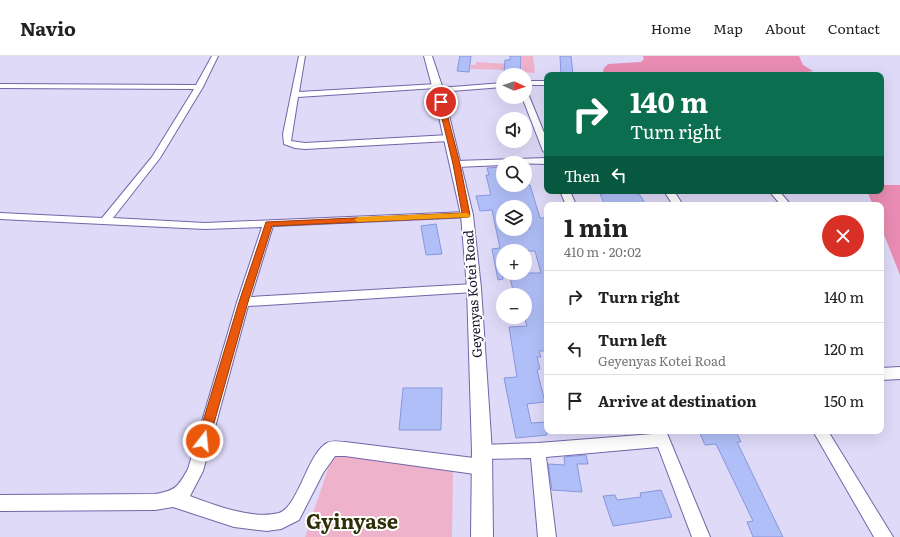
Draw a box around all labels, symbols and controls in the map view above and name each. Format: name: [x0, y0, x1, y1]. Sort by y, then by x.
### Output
text: Navio: [20, 14, 76, 42]
text: Home: [651, 18, 691, 38]
text: Map: [713, 18, 743, 38]
text: About: [765, 18, 806, 38]
text: Contact: [828, 18, 880, 38]
north arrow: [496, 68, 532, 104]
map controls: [496, 68, 532, 324]
text: 140 m: [630, 80, 708, 122]
pin: [424, 85, 458, 119]
icon: right: [564, 88, 616, 140]
icon: arrive: [430, 91, 452, 113]
button: sound: [496, 112, 532, 148]
text: Turn right: [630, 118, 721, 145]
button: search: [496, 156, 532, 192]
text: Then: [564, 164, 600, 187]
icon: left: [608, 164, 630, 186]
button: layers: [496, 200, 532, 236]
text: 1 min: [564, 209, 628, 244]
button: close: [822, 215, 864, 257]
street label: Geyenyas Kotei Road: [458, 229, 486, 359]
text: 410 m · 20:02: [564, 242, 641, 261]
button: +: [496, 244, 532, 280]
text: Turn right: [598, 285, 680, 308]
text: 140 m: [824, 285, 864, 308]
icon: right: [564, 286, 586, 308]
button: −: [496, 288, 532, 324]
text: Turn left: [598, 328, 667, 351]
text: 120 m: [824, 337, 864, 360]
icon: left: [564, 338, 586, 360]
text: Geyenyas Kotei Road: [598, 351, 726, 370]
text: Arrive at destination: [598, 389, 757, 412]
text: 150 m: [824, 389, 864, 412]
icon: arrive: [564, 390, 586, 412]
position arrow: [182, 420, 224, 462]
district label: Gyinyase: [306, 505, 398, 535]

